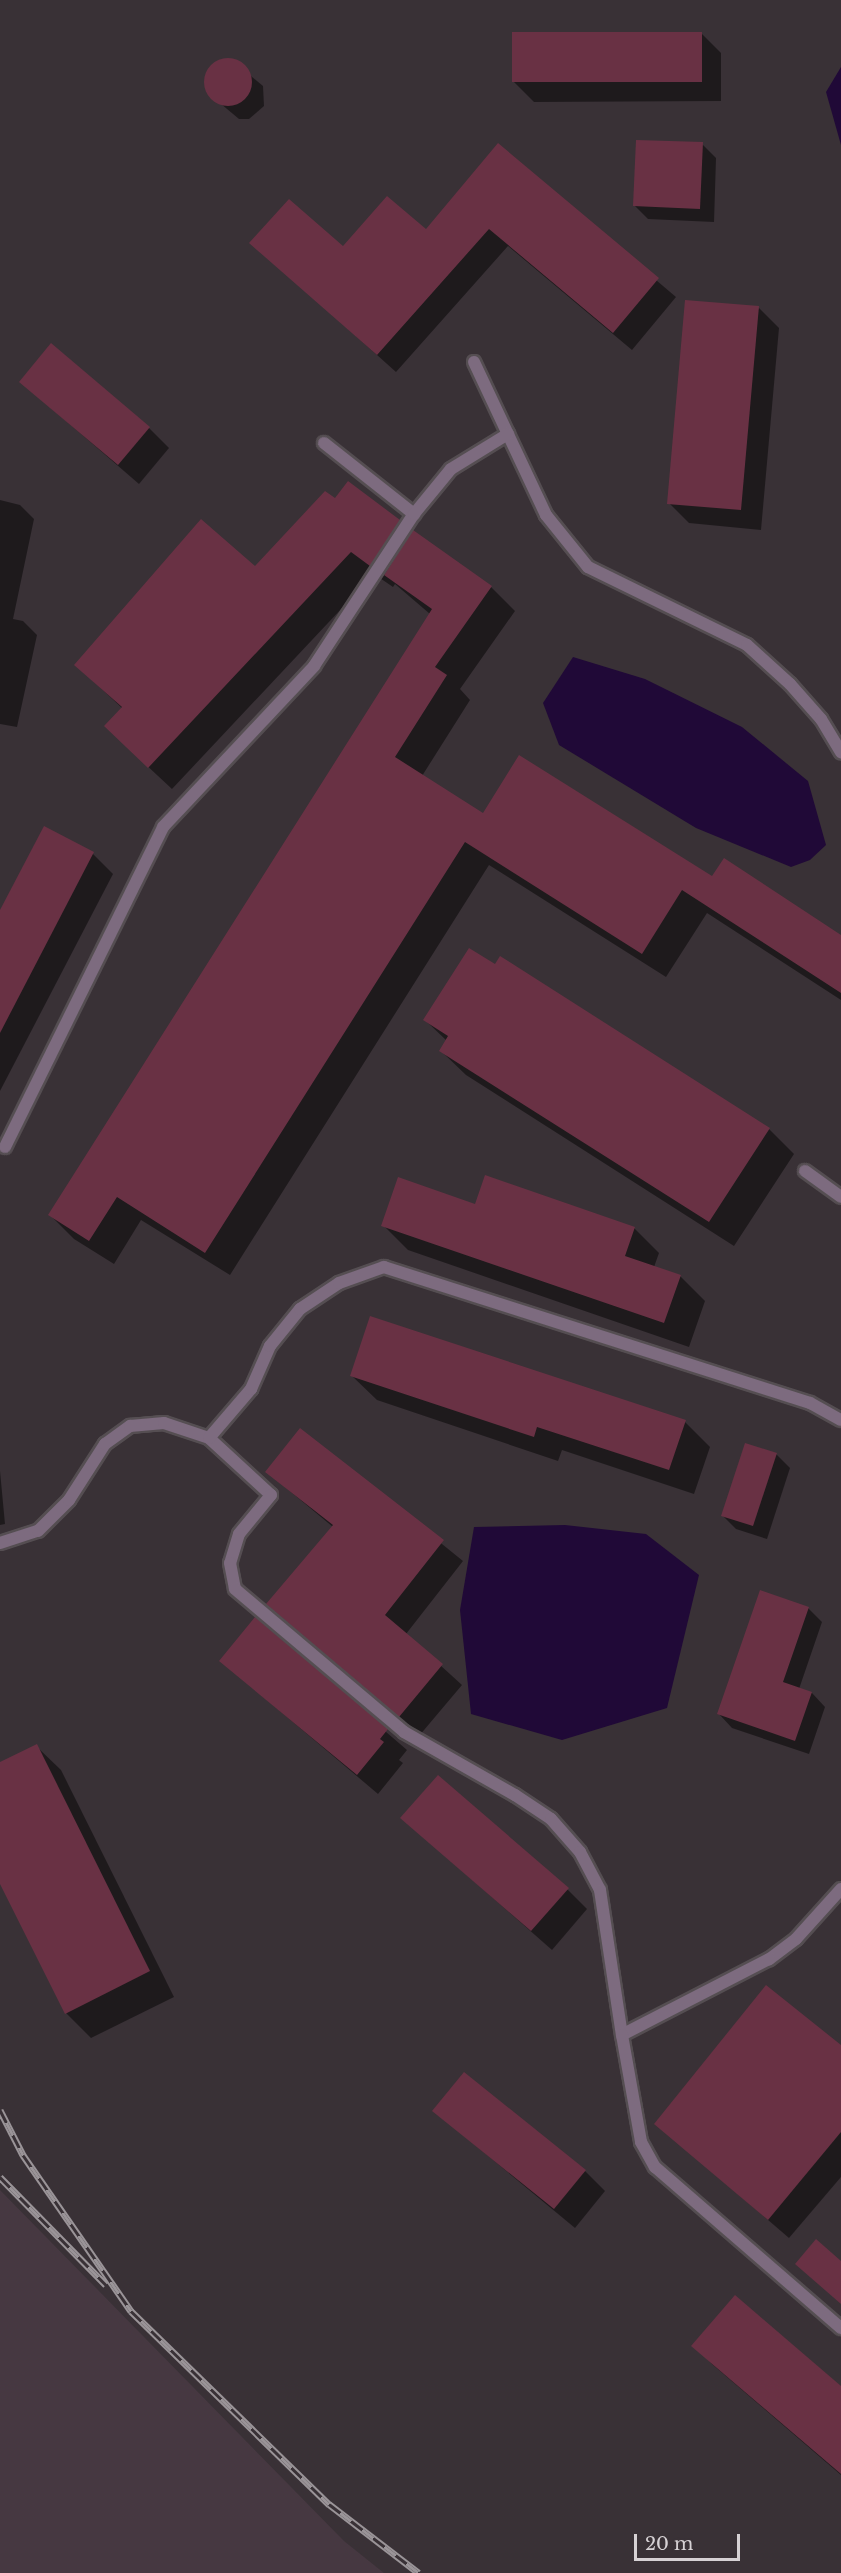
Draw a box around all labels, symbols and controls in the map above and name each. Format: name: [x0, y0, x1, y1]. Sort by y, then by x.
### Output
scale bar: [637, 2522, 744, 2560]
text: 20 m: [645, 2533, 693, 2555]

